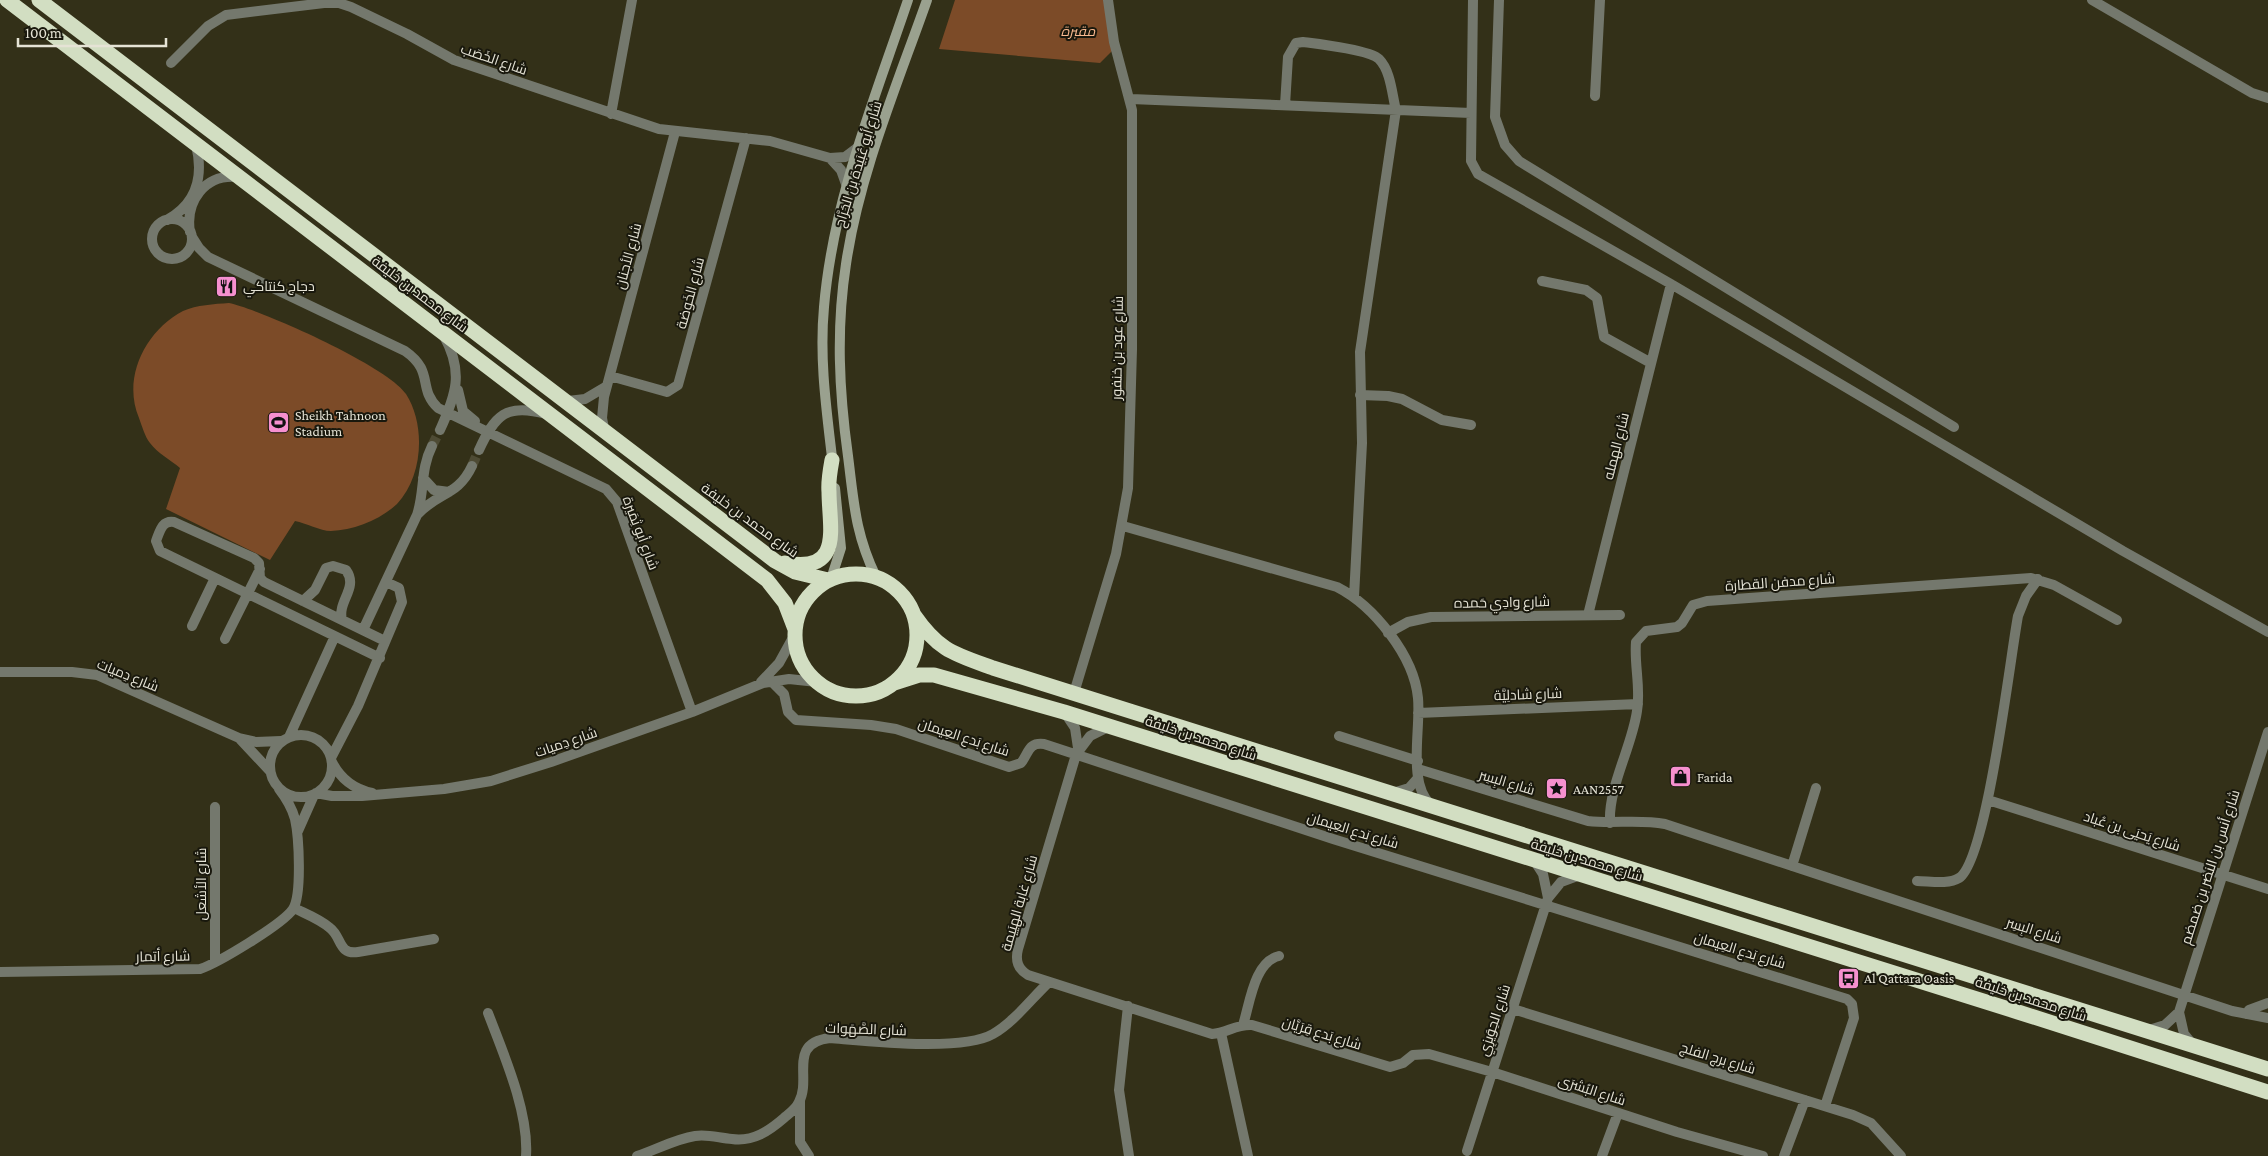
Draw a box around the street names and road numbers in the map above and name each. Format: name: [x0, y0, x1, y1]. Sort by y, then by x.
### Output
street label: شارع الخَصَب: [458, 40, 529, 79]
street label: شارع أبو عُبَيدة بن الجَرَّاح: [830, 99, 886, 229]
street label: شارع الأجنان: [611, 221, 645, 291]
street label: شارع محمد بن خليفة: [368, 253, 471, 336]
street label: شارع الخَوضة: [673, 255, 708, 331]
street label: شارع عود بن خنفور: [1108, 296, 1127, 401]
street label: شارع الهمله: [1600, 411, 1633, 481]
street label: شارع محمد بن خليفة: [698, 479, 802, 561]
street label: شارع أبو ثِمَيرة: [619, 494, 663, 572]
street label: شارع مدفن القطارة: [1724, 570, 1836, 595]
street label: شارع وادِي حَمده: [1454, 593, 1550, 615]
street label: شارع دِميات: [95, 655, 161, 695]
street label: شارع شادلِيَّة: [1494, 685, 1562, 704]
street label: شارع محمد بن خليفة: [1143, 712, 1259, 764]
street label: شارع بَدع العِيمان: [916, 715, 1012, 760]
street label: شارع دِميات: [533, 724, 600, 761]
street label: شارع البِسِر: [1476, 766, 1537, 799]
street label: شارع أنس بن النضر بن ضمضم: [2176, 787, 2245, 947]
street label: شارع بَدع العِيمان: [1305, 808, 1401, 852]
street label: شارع يَحيَى بن عُباد: [2081, 808, 2182, 855]
street label: شارع محمد بن خليفة: [1529, 835, 1645, 886]
street label: شارع الأشعل: [193, 848, 210, 920]
street label: شارع غابة الهِيَيمة: [998, 853, 1043, 954]
street label: شارع البِسِر: [2003, 913, 2064, 947]
street label: شارع بَدع العِيمان: [1692, 928, 1788, 972]
street label: شارع أتمار: [135, 947, 190, 965]
street label: شارع محمد بن خليفة: [1973, 973, 2089, 1025]
street label: شارع الحِوَيزِي: [1475, 982, 1517, 1059]
street label: شارع بَدع قِرَيَّان: [1280, 1013, 1364, 1054]
street label: شارع الصَّهَوات: [825, 1020, 907, 1039]
street label: شارع برج الفلج: [1678, 1039, 1758, 1078]
street label: شارع البُشرَى: [1556, 1072, 1628, 1109]

